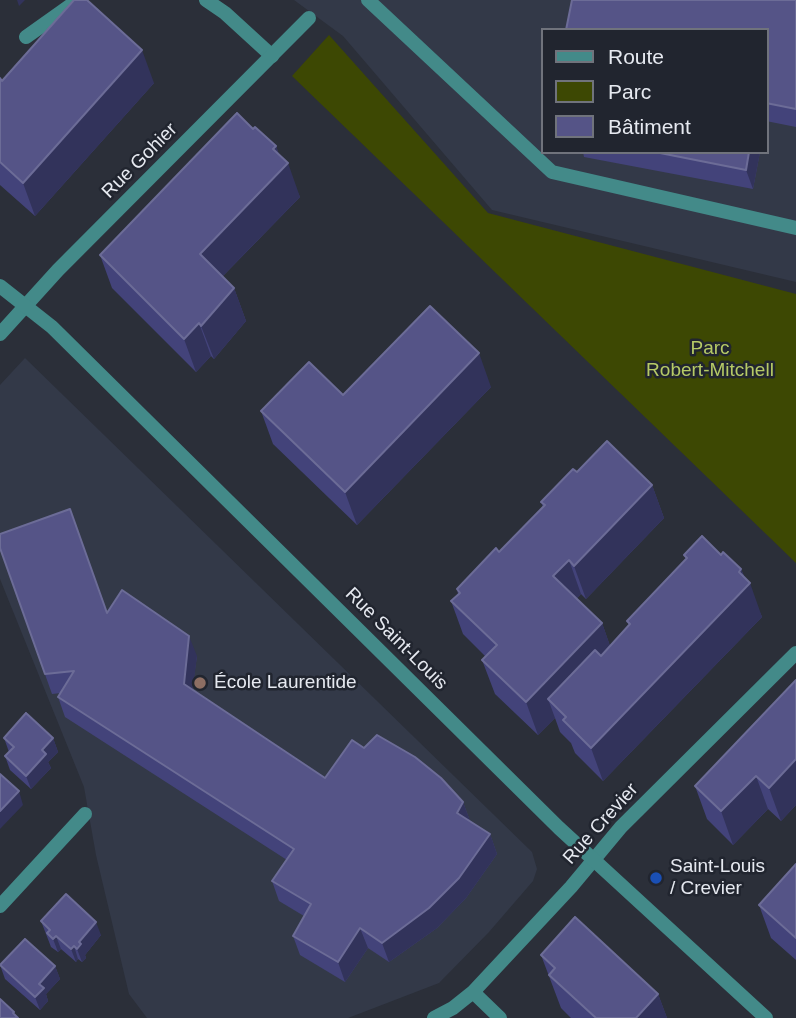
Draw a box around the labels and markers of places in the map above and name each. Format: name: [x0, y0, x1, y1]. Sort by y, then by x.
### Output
place label: École Laurentide: [214, 672, 357, 694]
marker: École Laurentide: [192, 675, 208, 691]
place label: Saint-Louis / Crevier: [670, 856, 765, 900]
marker: Saint-Louis / Crevier: [648, 870, 664, 886]

